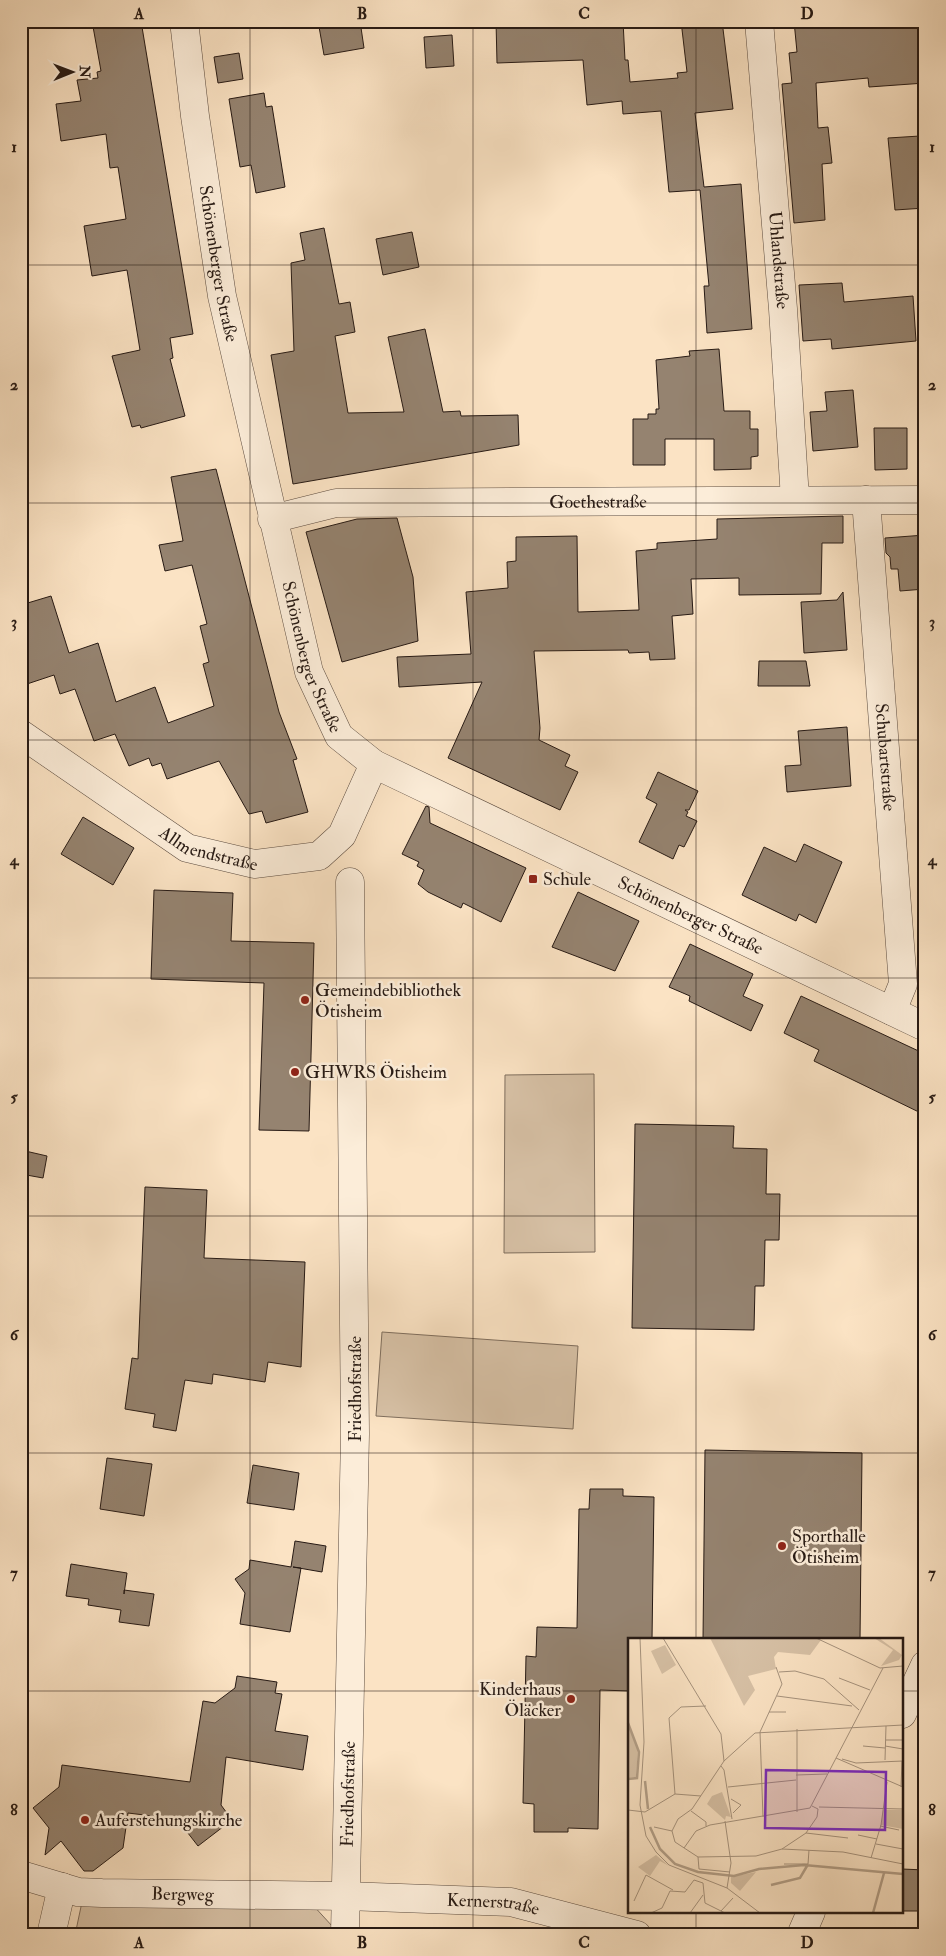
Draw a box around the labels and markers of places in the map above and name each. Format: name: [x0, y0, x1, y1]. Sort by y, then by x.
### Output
place label: Schule: [543, 868, 591, 891]
marker: Schule: [527, 873, 539, 885]
place label: Gemeindebibliothek Ötisheim: [315, 979, 461, 1023]
marker: Gemeindebibliothek Ötisheim: [299, 994, 311, 1006]
place label: GHWRS Ötisheim: [305, 1061, 447, 1084]
marker: GHWRS Ötisheim: [289, 1066, 301, 1078]
place label: Sporthalle Ötisheim: [792, 1525, 866, 1569]
marker: Sporthalle Ötisheim: [776, 1540, 788, 1552]
place label: Kinderhaus Öläcker: [479, 1678, 561, 1722]
marker: Kinderhaus Öläcker: [565, 1693, 577, 1705]
place label: Auferstehungskirche: [94, 1809, 243, 1832]
marker: Auferstehungskirche: [79, 1814, 91, 1826]

